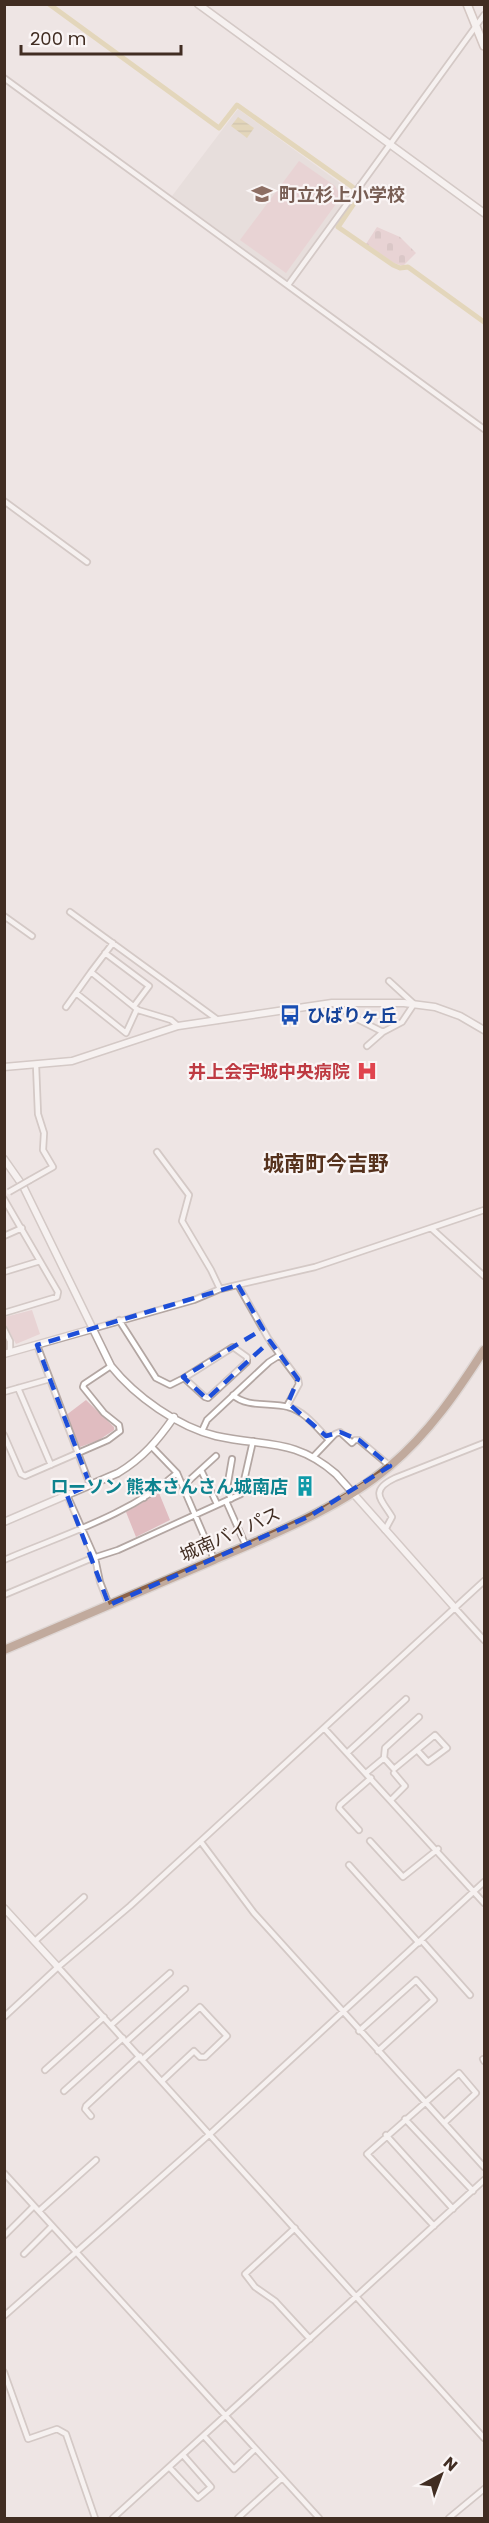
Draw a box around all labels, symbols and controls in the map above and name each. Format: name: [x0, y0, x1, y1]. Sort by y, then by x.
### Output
scale bar: [21, 18, 182, 56]
text: 200 m: [30, 26, 86, 51]
school or university icon: 町立杉上小学校: [250, 182, 274, 206]
place label: 町立杉上小学校: [279, 182, 405, 207]
bus stop icon: ひばりヶ丘: [278, 1003, 302, 1027]
place label: ひばりヶ丘: [307, 1003, 397, 1028]
place label: 井上会宇城中央病院: [188, 1059, 350, 1084]
hospital icon: 井上会宇城中央病院: [355, 1059, 379, 1083]
district label: 城南町今吉野: [263, 1149, 389, 1178]
place label: ローソン 熊本さんさん城南店: [50, 1474, 288, 1499]
building icon: ローソン 熊本さんさん城南店: [293, 1474, 317, 1498]
street label: 城南バイパス: [176, 1501, 284, 1567]
north arrow: [411, 2445, 471, 2505]
text: N: [438, 2451, 463, 2477]

